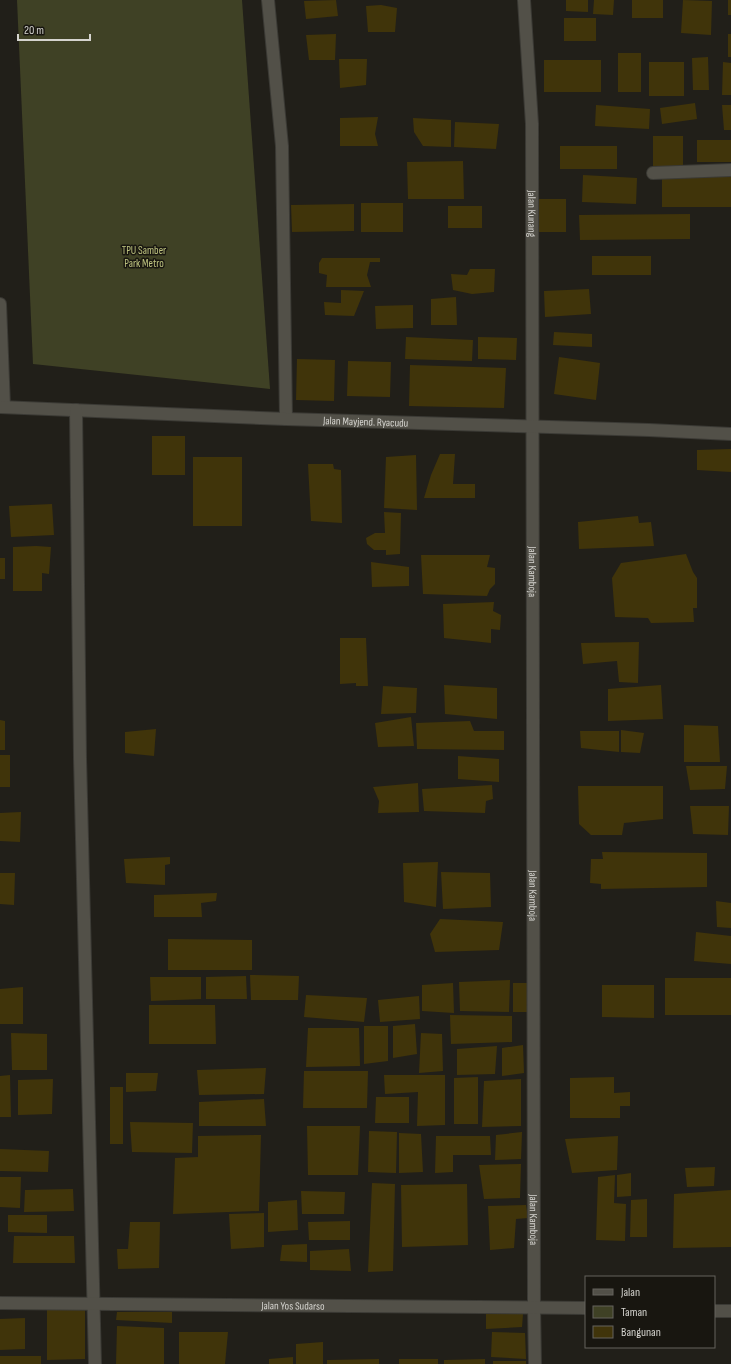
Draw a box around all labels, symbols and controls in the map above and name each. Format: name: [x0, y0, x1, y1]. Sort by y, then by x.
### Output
scale bar: [18, 16, 90, 42]
text: 20 m: [24, 23, 44, 38]
street label: Jalan Kunang: [525, 189, 538, 238]
park label: TPU Samber Park Metro: [122, 244, 166, 270]
street label: Jalan Mayjend. Ryacudu: [322, 414, 409, 430]
street label: Jalan Kamboja: [526, 545, 539, 597]
street label: Jalan Kamboja: [526, 869, 539, 921]
street label: Jalan Kamboja: [527, 1193, 540, 1245]
legend: [585, 1276, 715, 1348]
text: Jalan: [620, 1285, 640, 1300]
street label: Jalan Yos Sudarso: [260, 1299, 325, 1313]
text: Taman: [621, 1305, 647, 1320]
text: Bangunan: [621, 1325, 661, 1340]

